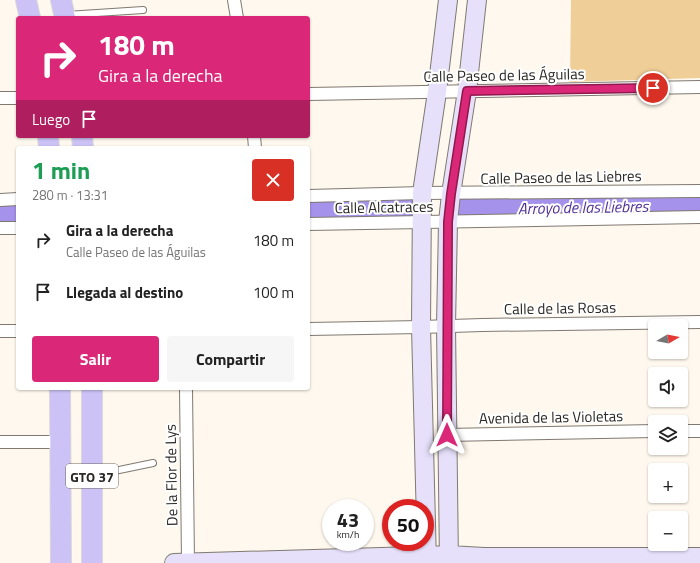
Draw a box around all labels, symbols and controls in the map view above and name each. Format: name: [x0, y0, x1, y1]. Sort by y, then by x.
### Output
text: 180 m: [98, 23, 175, 66]
icon: right: [32, 32, 84, 84]
text: Gira a la derecha: [98, 62, 223, 89]
street label: Calle Paseo de las Águilas: [423, 62, 585, 88]
pin: [636, 71, 670, 105]
icon: arrive: [642, 77, 664, 99]
text: Luego: [32, 108, 70, 131]
icon: arrive: [78, 108, 100, 130]
text: 1 min: [32, 152, 90, 188]
button: close: [252, 159, 294, 201]
street label: Calle Paseo de las Liebres: [480, 164, 642, 190]
text: 280 m · 13:31: [32, 185, 108, 205]
water label: Arroyo de las Liebres: [518, 194, 650, 220]
street label: Calle Alcatraces: [334, 195, 434, 219]
text: Gira a la derecha: [66, 219, 173, 242]
icon: right: [32, 229, 54, 251]
text: 180 m: [253, 229, 294, 252]
text: Calle Paseo de las Águilas: [66, 242, 206, 262]
icon: arrive: [32, 281, 54, 303]
text: Llegada al destino: [66, 281, 183, 304]
text: 100 m: [253, 281, 294, 304]
street label: Calle de las Rosas: [504, 296, 616, 320]
north arrow: [648, 319, 688, 359]
map controls: [648, 319, 688, 551]
button: Salir: [32, 336, 159, 382]
button: Compartir: [167, 336, 294, 382]
button: sound: [648, 367, 688, 407]
street label: Avenida de las Violetas: [479, 404, 623, 430]
position arrow: [426, 414, 468, 456]
button: layers: [648, 415, 688, 455]
street label: De la Flor de Lys: [159, 424, 183, 526]
button: +: [648, 463, 688, 503]
road number: GTO 37: [66, 464, 118, 488]
speed limit sign: 50: [382, 499, 434, 551]
text: 43: [337, 504, 359, 535]
button: −: [648, 511, 688, 551]
text: km/h: [337, 527, 359, 542]

